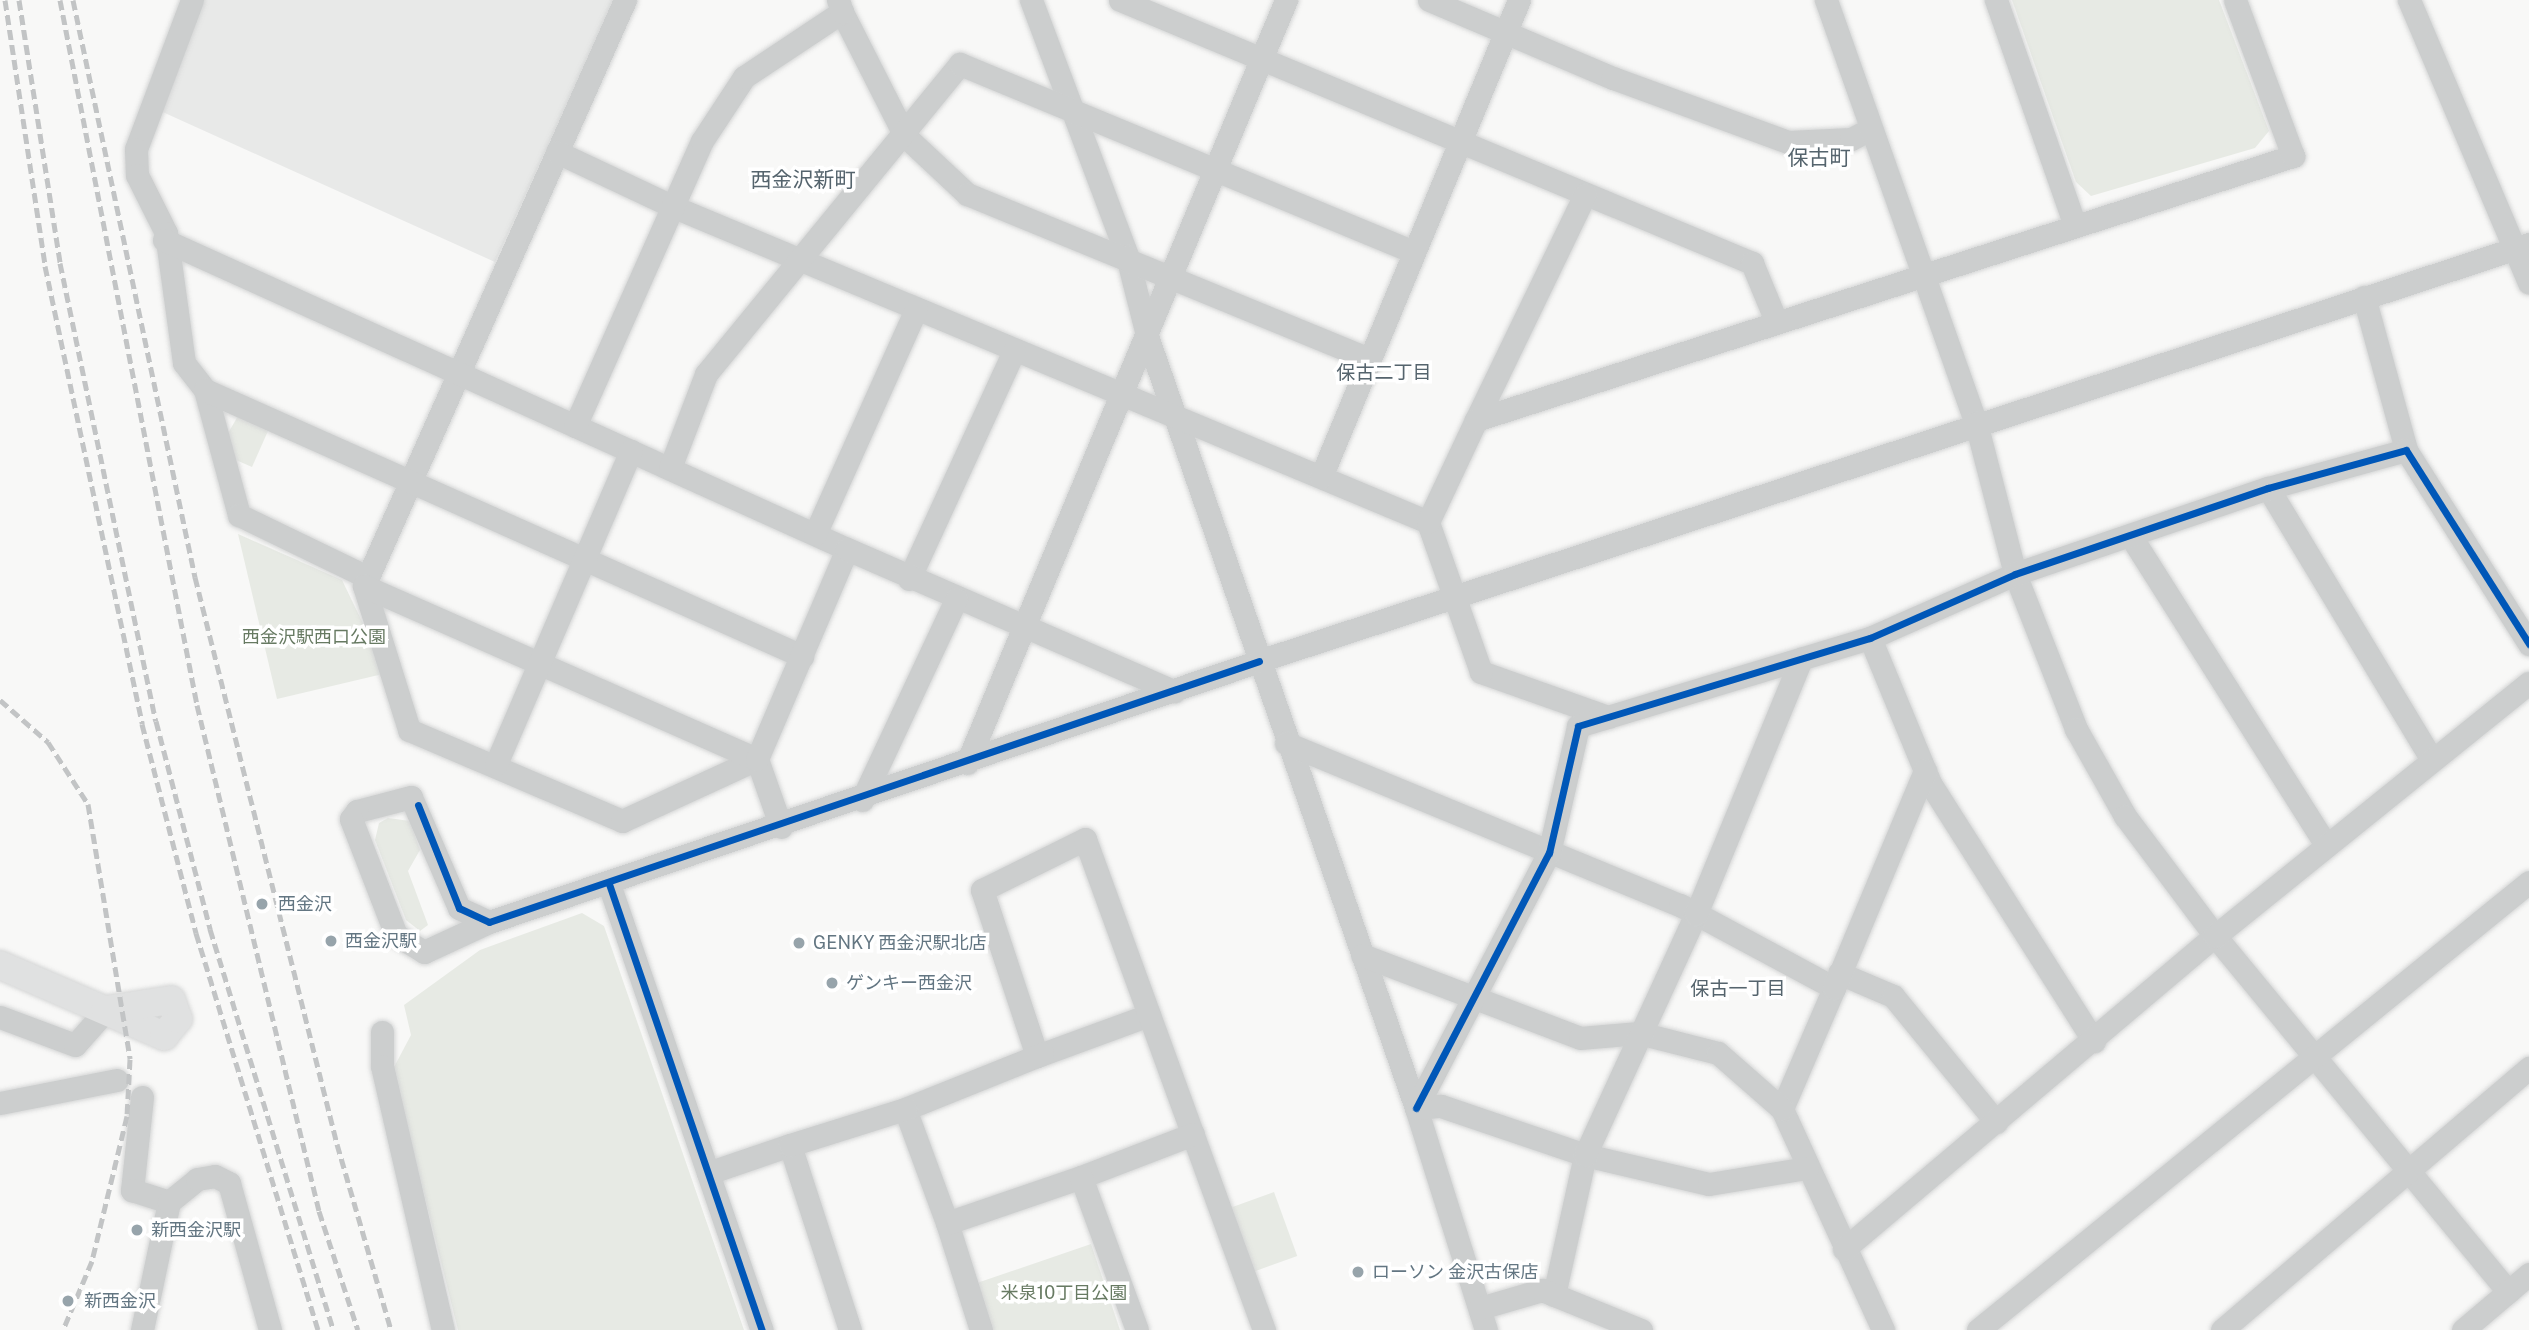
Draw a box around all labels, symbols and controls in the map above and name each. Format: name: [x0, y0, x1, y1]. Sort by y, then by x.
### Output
district label: 保古町: [1788, 145, 1850, 171]
district label: 西金沢新町: [751, 167, 855, 193]
district label: 保古二丁目: [1337, 362, 1431, 384]
park label: 西金沢駅西口公園: [242, 626, 386, 648]
place label: 西金沢: [278, 893, 332, 915]
marker: 西金沢: [252, 894, 272, 914]
place label: 西金沢駅: [345, 930, 417, 952]
place label: GENKY 西金沢駅北店: [813, 932, 987, 954]
marker: 西金沢駅: [323, 933, 339, 949]
marker: GENKY 西金沢駅北店: [791, 935, 807, 951]
place label: ゲンキー西金沢: [846, 972, 972, 994]
marker: ゲンキー西金沢: [824, 975, 840, 991]
district label: 保古一丁目: [1691, 978, 1785, 1000]
place label: 新西金沢駅: [151, 1219, 241, 1241]
marker: 新西金沢駅: [129, 1222, 145, 1238]
place label: ローソン 金沢古保店: [1372, 1261, 1538, 1283]
marker: ローソン 金沢古保店: [1350, 1264, 1366, 1280]
park label: 米泉10丁目公園: [1001, 1282, 1127, 1304]
place label: 新西金沢: [84, 1290, 156, 1312]
marker: 新西金沢: [58, 1291, 78, 1311]

